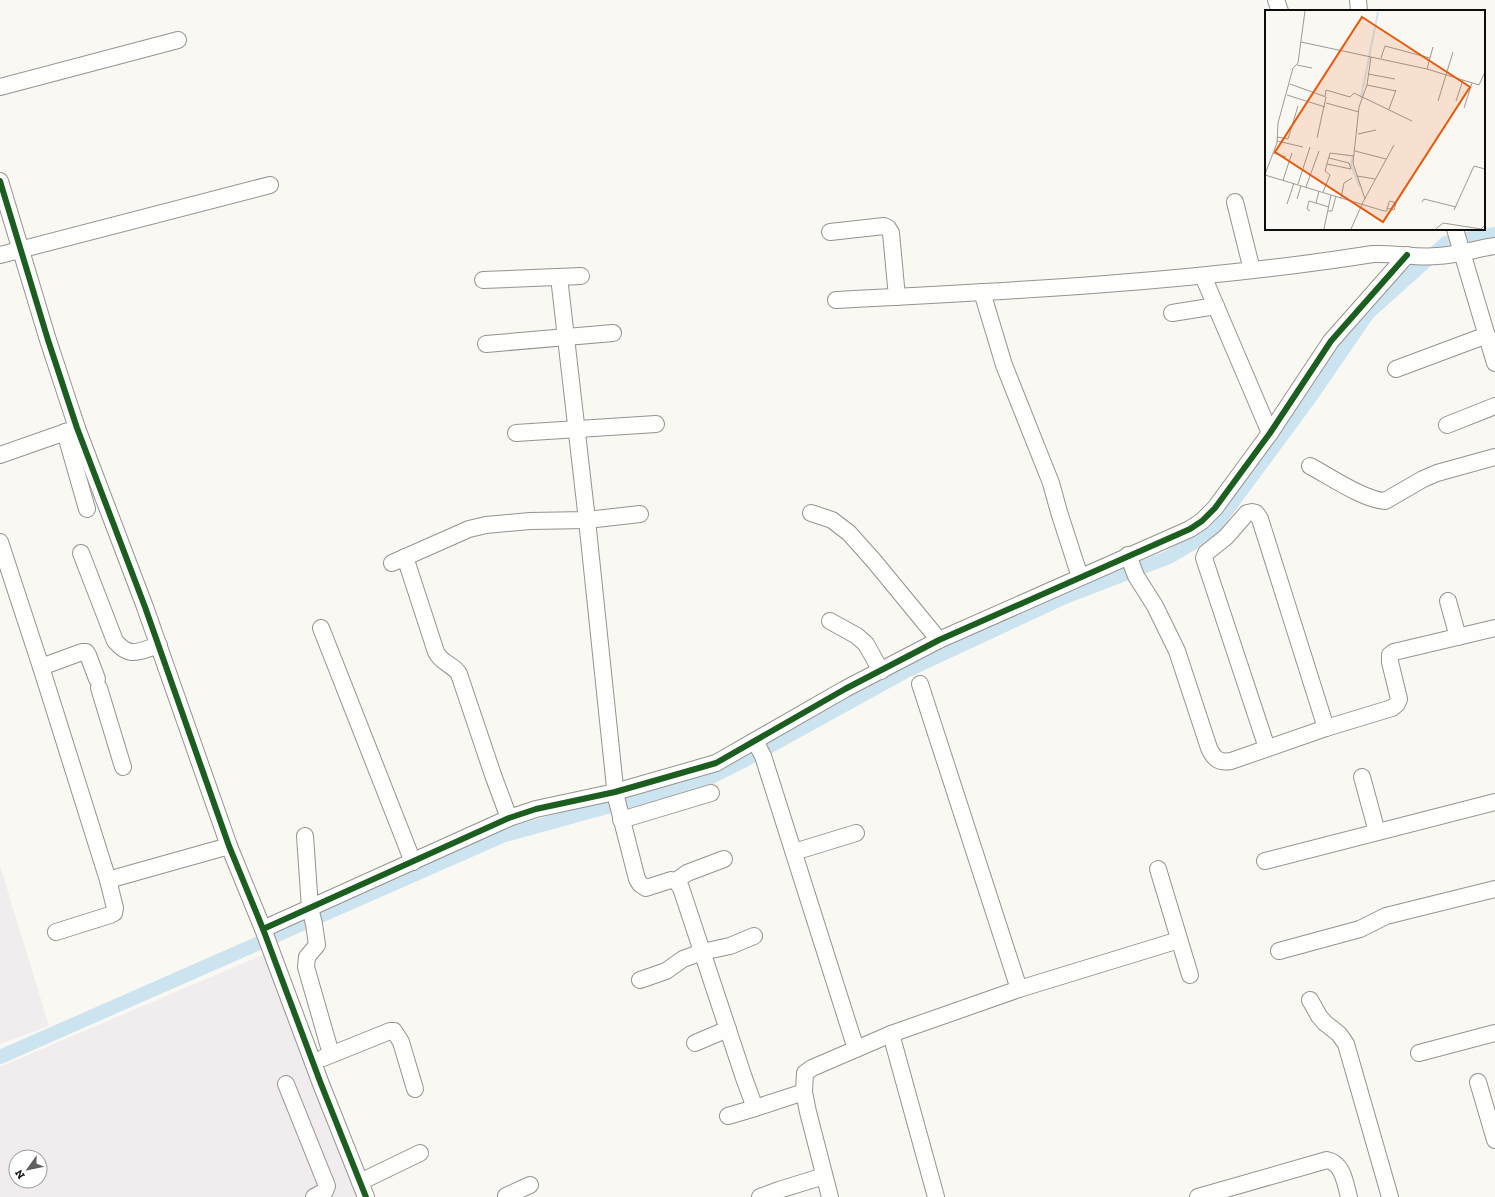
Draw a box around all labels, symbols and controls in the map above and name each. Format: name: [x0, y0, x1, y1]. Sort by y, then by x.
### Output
inset map: [1265, 10, 1485, 230]
north arrow: [8, 1149, 48, 1189]
text: N: [12, 1167, 28, 1181]

